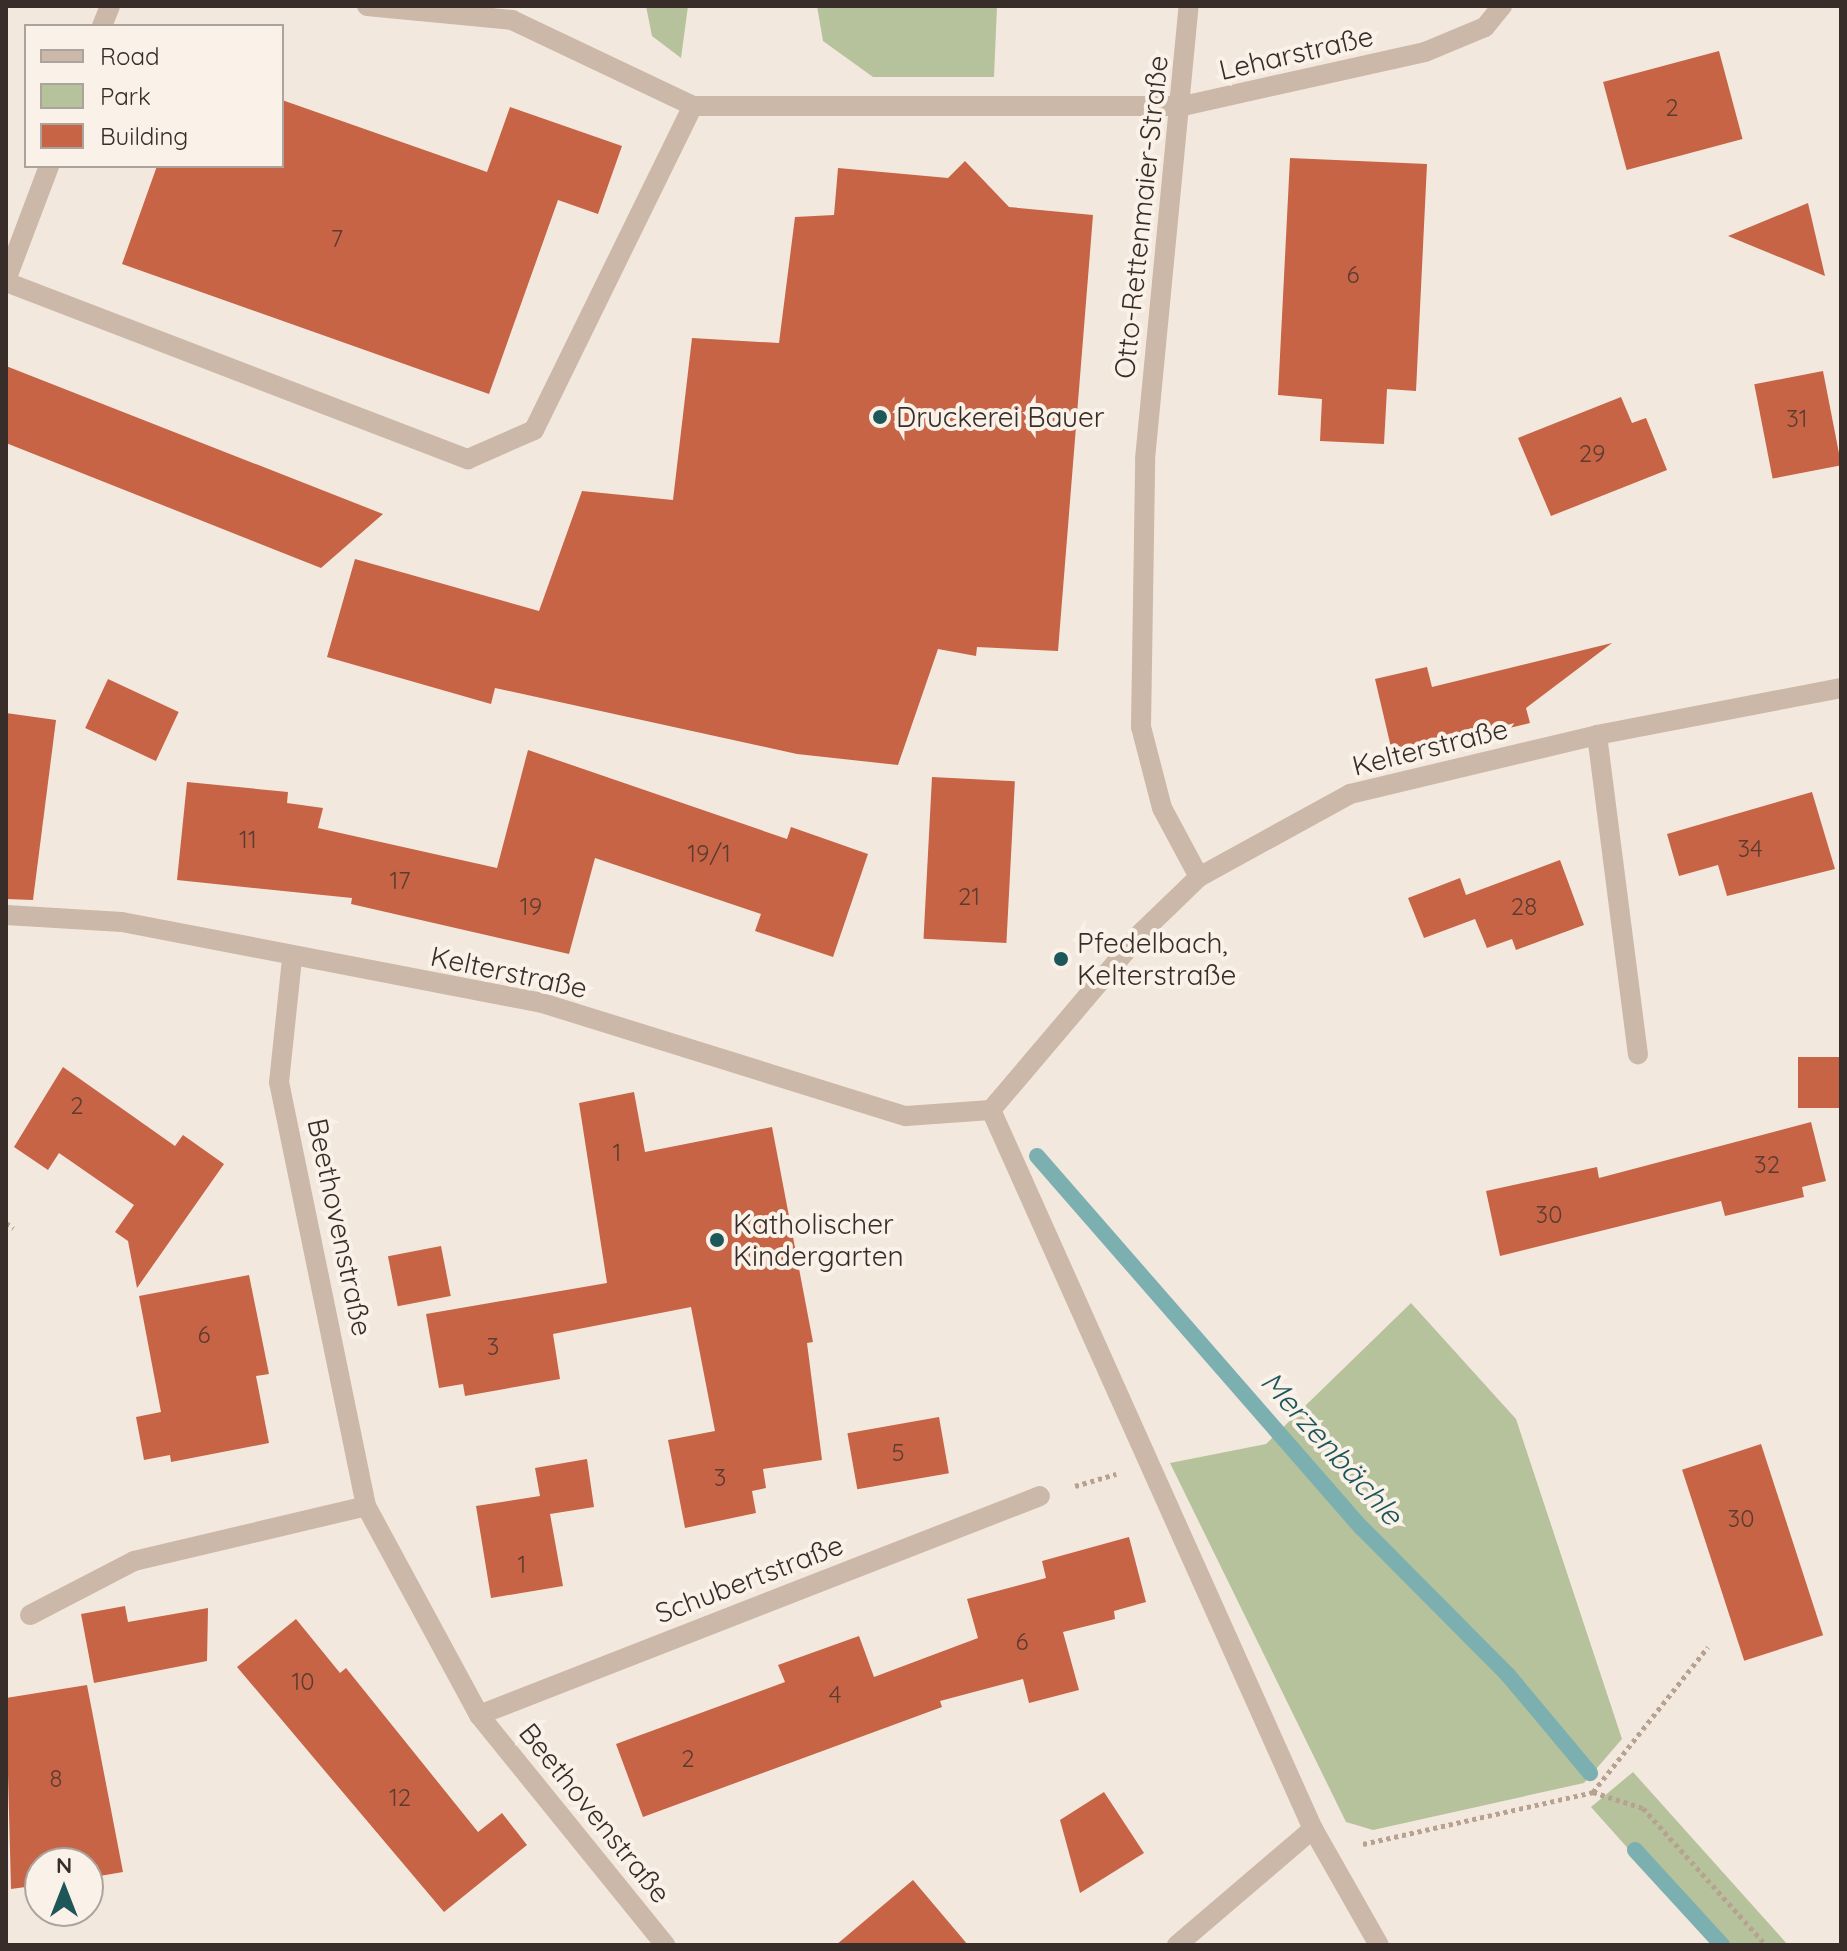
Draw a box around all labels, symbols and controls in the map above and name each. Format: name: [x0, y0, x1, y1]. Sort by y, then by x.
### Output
street label: Leharstraße: [1216, 19, 1376, 87]
legend: [24, 24, 284, 168]
text: Road: [100, 41, 160, 71]
street label: Otto-Rettenmaier-Straße: [1107, 54, 1175, 380]
text: Park: [100, 81, 151, 111]
house number: 2: [1665, 94, 1679, 122]
text: Building: [100, 121, 188, 151]
house number: 7: [331, 225, 343, 253]
house number: 6: [1347, 261, 1359, 289]
place label: Druckerei Bauer: [896, 400, 1105, 434]
house number: 31: [1786, 405, 1808, 433]
marker: Druckerei Bauer: [871, 408, 889, 426]
house number: 29: [1579, 440, 1605, 468]
street label: Kelterstraße: [1349, 711, 1511, 783]
house number: 11: [239, 826, 257, 854]
house number: 34: [1737, 835, 1763, 863]
house number: 19/1: [687, 840, 731, 868]
house number: 17: [389, 867, 411, 895]
house number: 21: [958, 883, 980, 911]
house number: 19: [520, 893, 542, 921]
house number: 28: [1511, 893, 1537, 921]
place label: Pfedelbach, Kelterstraße: [1077, 926, 1236, 992]
street label: Kelterstraße: [428, 939, 590, 1005]
marker: Pfedelbach, Kelterstraße: [1052, 950, 1070, 968]
house number: 2: [70, 1092, 84, 1120]
street label: Beethovenstraße: [301, 1115, 379, 1339]
house number: 1: [613, 1139, 621, 1167]
house number: 32: [1754, 1151, 1780, 1179]
house number: 30: [1536, 1201, 1562, 1229]
place label: Katholischer Kindergarten: [733, 1207, 904, 1273]
marker: Katholischer Kindergarten: [708, 1231, 726, 1249]
house number: 6: [198, 1321, 210, 1349]
house number: 3: [487, 1333, 499, 1361]
water label: Merzenbächle: [1254, 1364, 1410, 1532]
house number: 5: [891, 1439, 905, 1467]
house number: 3: [714, 1464, 726, 1492]
house number: 30: [1728, 1505, 1754, 1533]
street label: Schubertstraße: [650, 1528, 848, 1630]
house number: 1: [518, 1551, 526, 1579]
house number: 6: [1016, 1628, 1028, 1656]
house number: 10: [291, 1668, 315, 1696]
house number: 4: [829, 1681, 841, 1709]
street label: Beethovenstraße: [512, 1716, 678, 1910]
house number: 2: [681, 1745, 695, 1773]
house number: 8: [50, 1765, 62, 1793]
house number: 12: [389, 1784, 411, 1812]
north arrow: [24, 1847, 104, 1927]
text: N: [56, 1851, 72, 1879]

